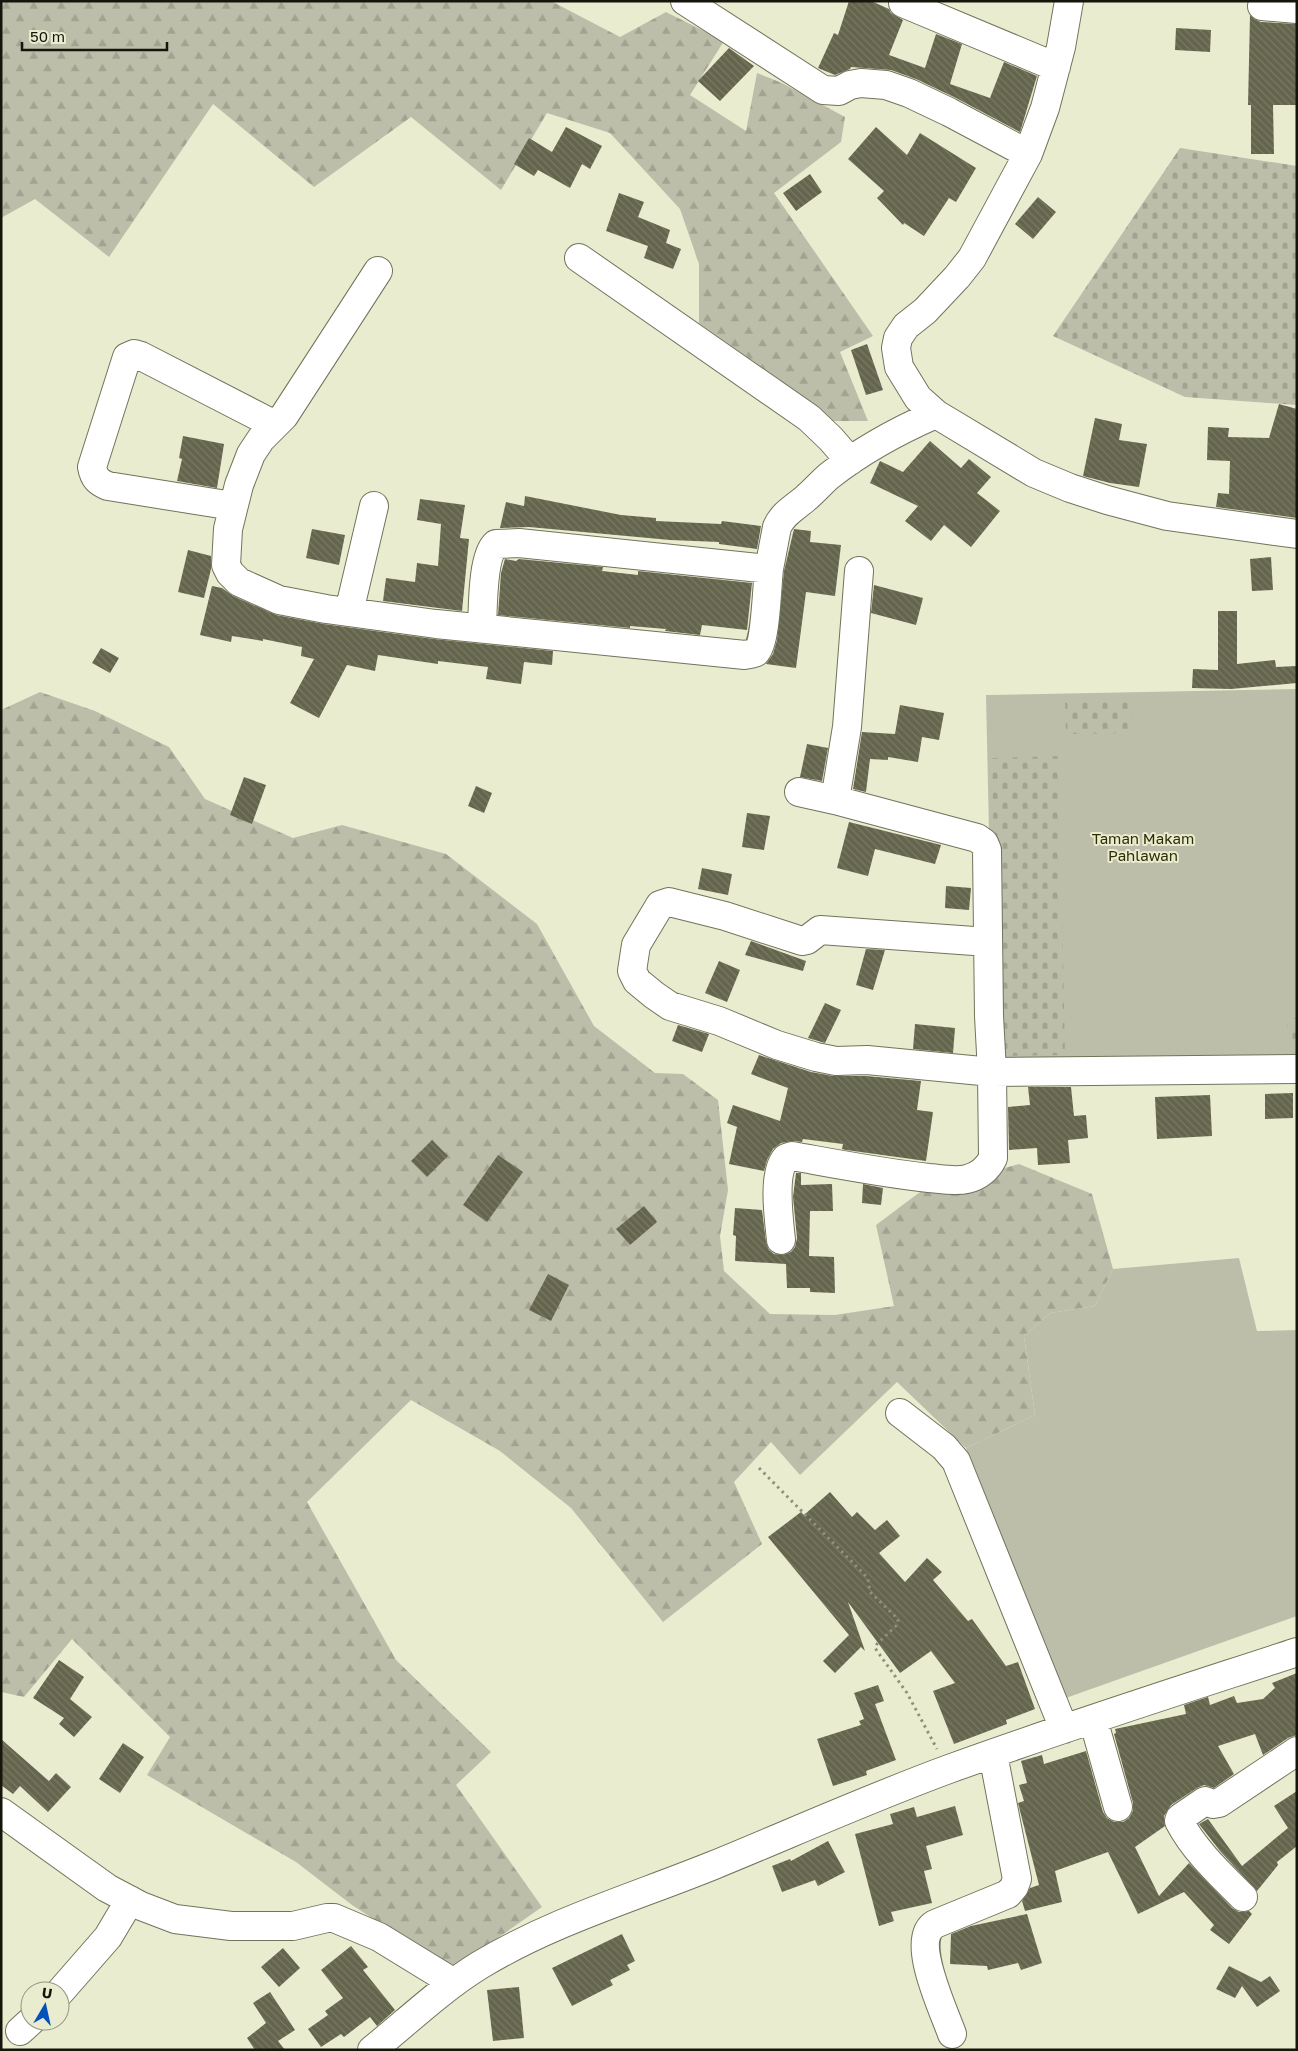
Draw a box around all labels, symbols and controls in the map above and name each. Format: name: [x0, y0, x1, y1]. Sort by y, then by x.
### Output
scale bar: [22, 20, 168, 52]
text: 50 m: [30, 27, 65, 45]
park label: Taman Makam Pahlawan: [1092, 829, 1194, 864]
north arrow: [20, 1981, 70, 2031]
text: U: [41, 1983, 53, 2002]

